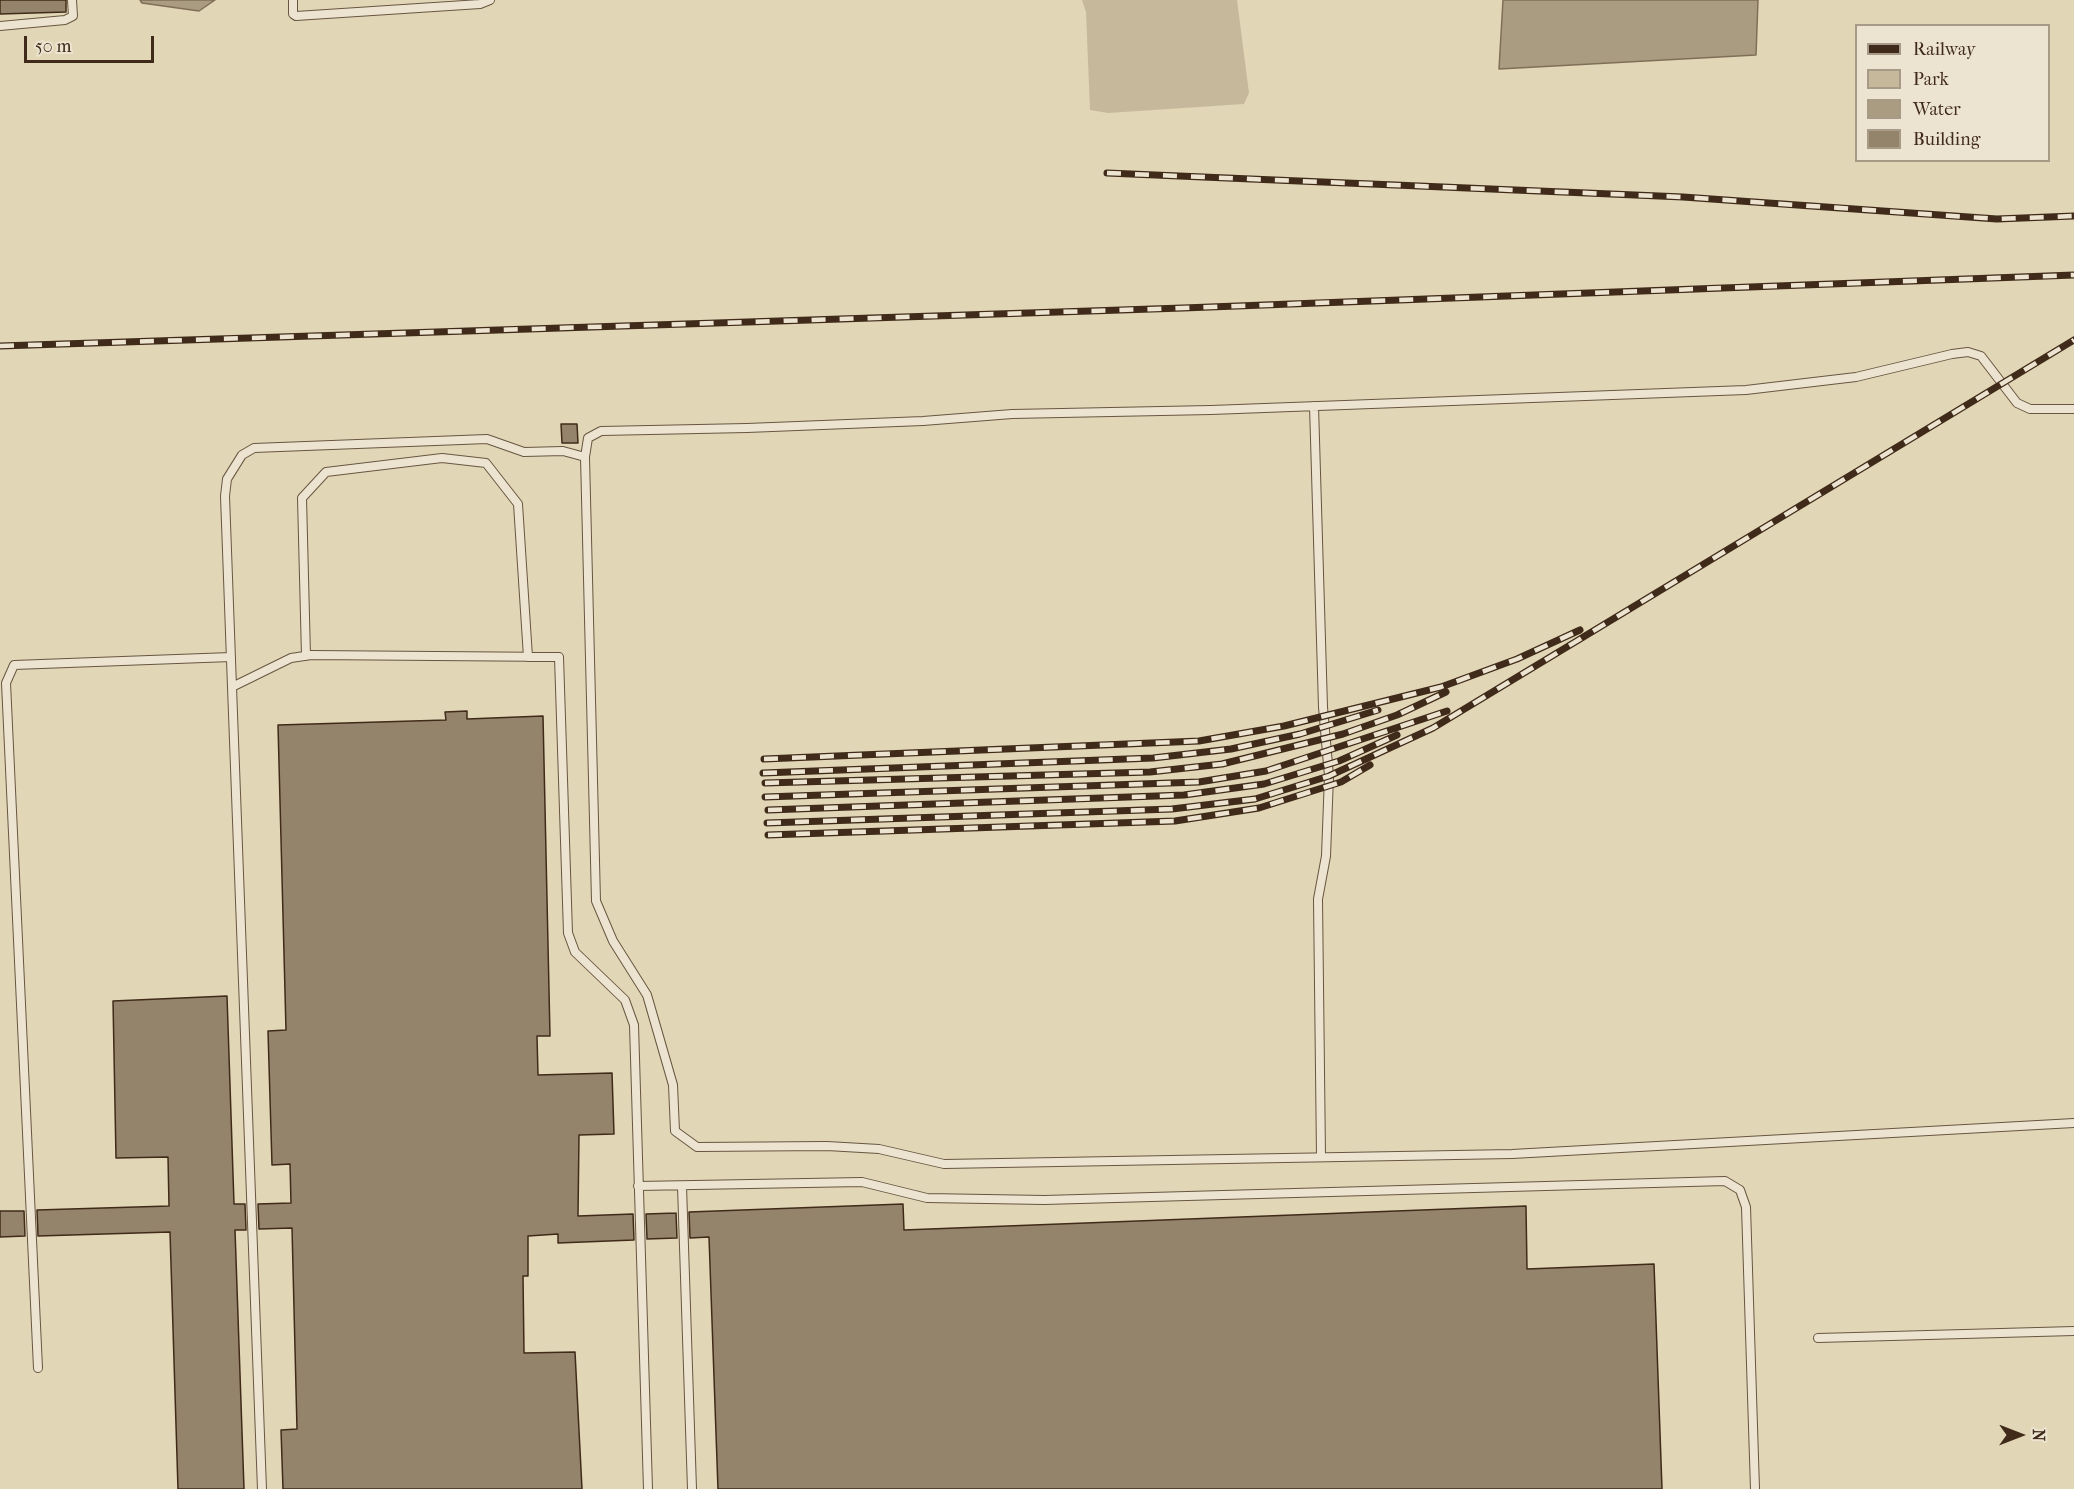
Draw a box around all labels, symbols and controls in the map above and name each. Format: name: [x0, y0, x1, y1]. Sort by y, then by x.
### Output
scale bar: [27, 24, 158, 62]
legend: [1855, 24, 2050, 162]
text: 50 m: [35, 36, 71, 57]
text: Railway: [1913, 39, 1976, 60]
text: Park: [1913, 69, 1949, 90]
text: Water: [1913, 99, 1961, 120]
text: Building: [1913, 129, 1980, 150]
north arrow: [1990, 1405, 2050, 1465]
text: N: [2029, 1429, 2048, 1441]

